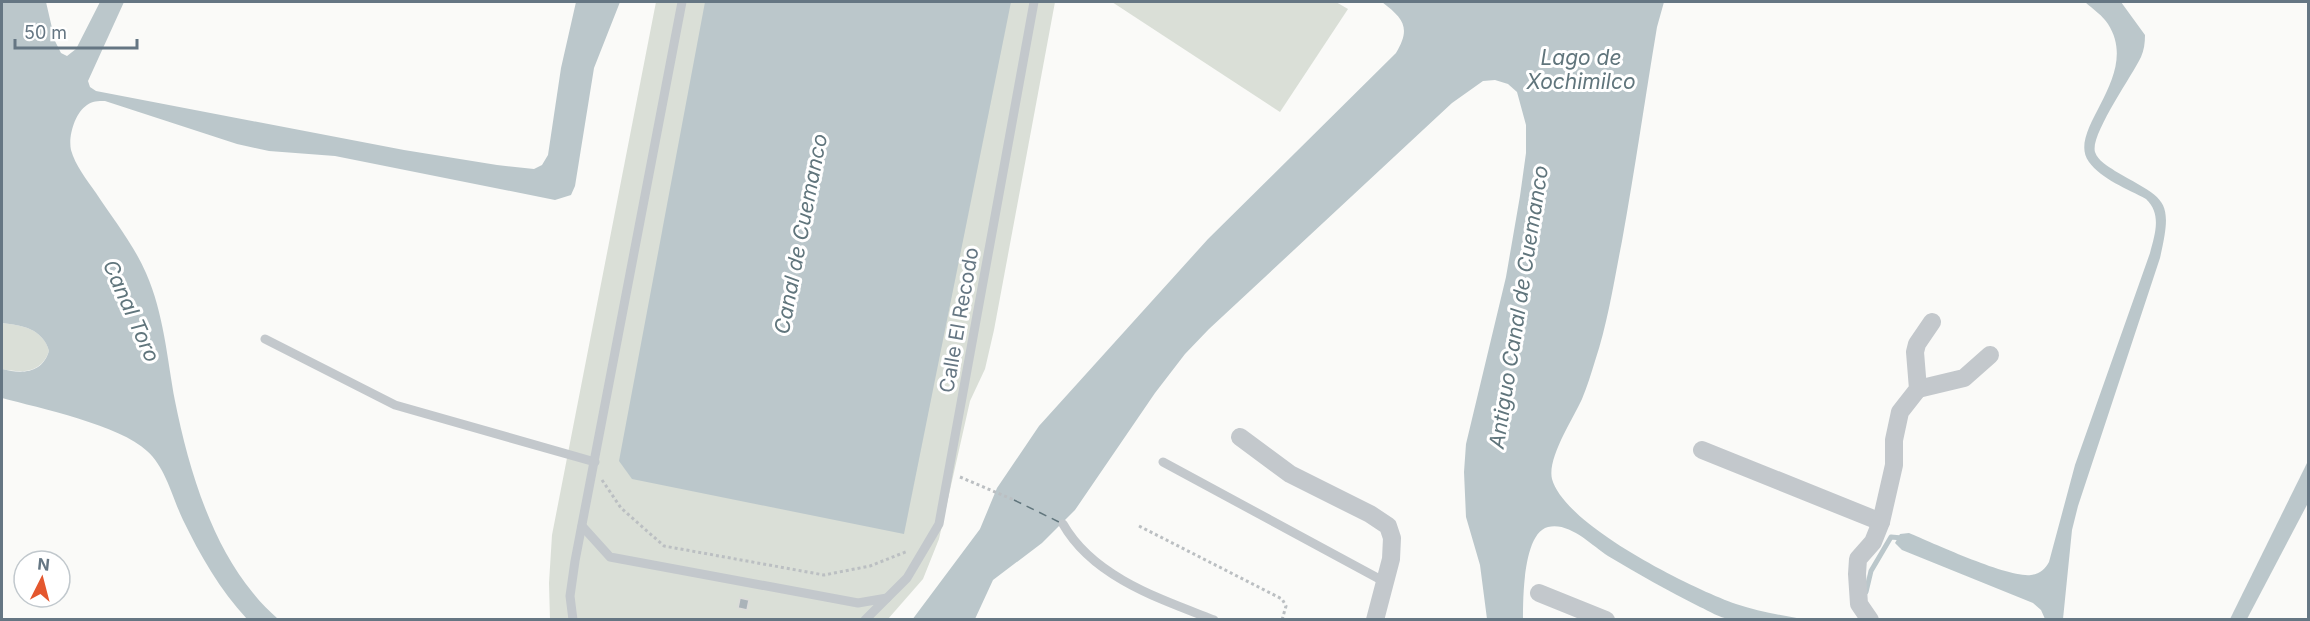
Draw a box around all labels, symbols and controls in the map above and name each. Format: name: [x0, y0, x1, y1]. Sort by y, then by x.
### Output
scale bar: [15, 12, 136, 50]
text: 50 m: [24, 22, 67, 43]
water label: Lago de Xochimilco: [1525, 45, 1636, 94]
water label: Canal de Cuemanco: [769, 132, 832, 336]
water label: Antiguo Canal de Cuemanco: [1484, 164, 1553, 451]
street label: Calle El Recodo: [934, 245, 984, 395]
water label: Canal Toro: [98, 256, 165, 366]
north arrow: [12, 549, 72, 609]
text: N: [36, 553, 51, 575]

